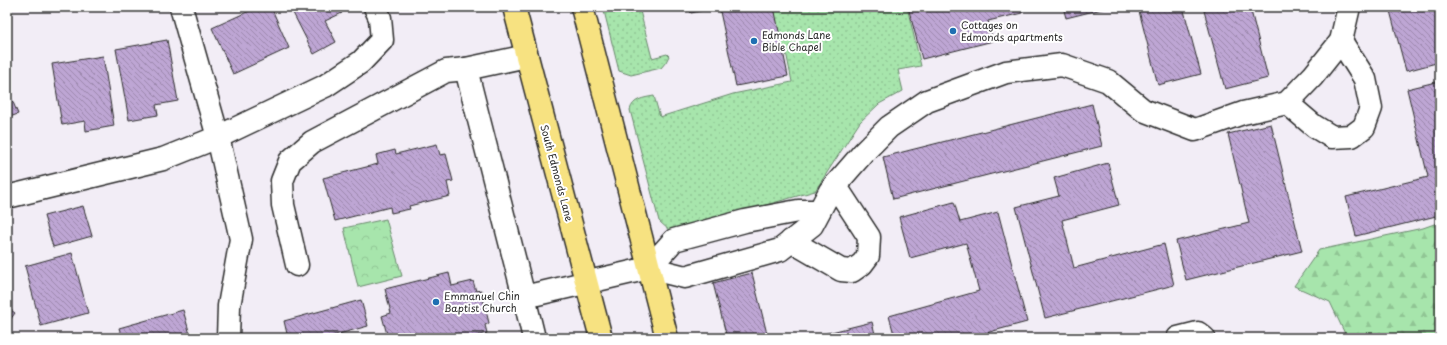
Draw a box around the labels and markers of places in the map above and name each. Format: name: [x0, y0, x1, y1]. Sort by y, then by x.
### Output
place label: Cottages on Edmonds apartments: [961, 17, 1063, 44]
marker: Cottages on Edmonds apartments: [948, 26, 958, 36]
place label: Edmonds Lane Bible Chapel: [762, 27, 831, 54]
marker: Edmonds Lane Bible Chapel: [749, 36, 759, 46]
place label: Emmanuel Chin Baptist Church: [444, 288, 520, 315]
marker: Emmanuel Chin Baptist Church: [431, 297, 441, 307]

